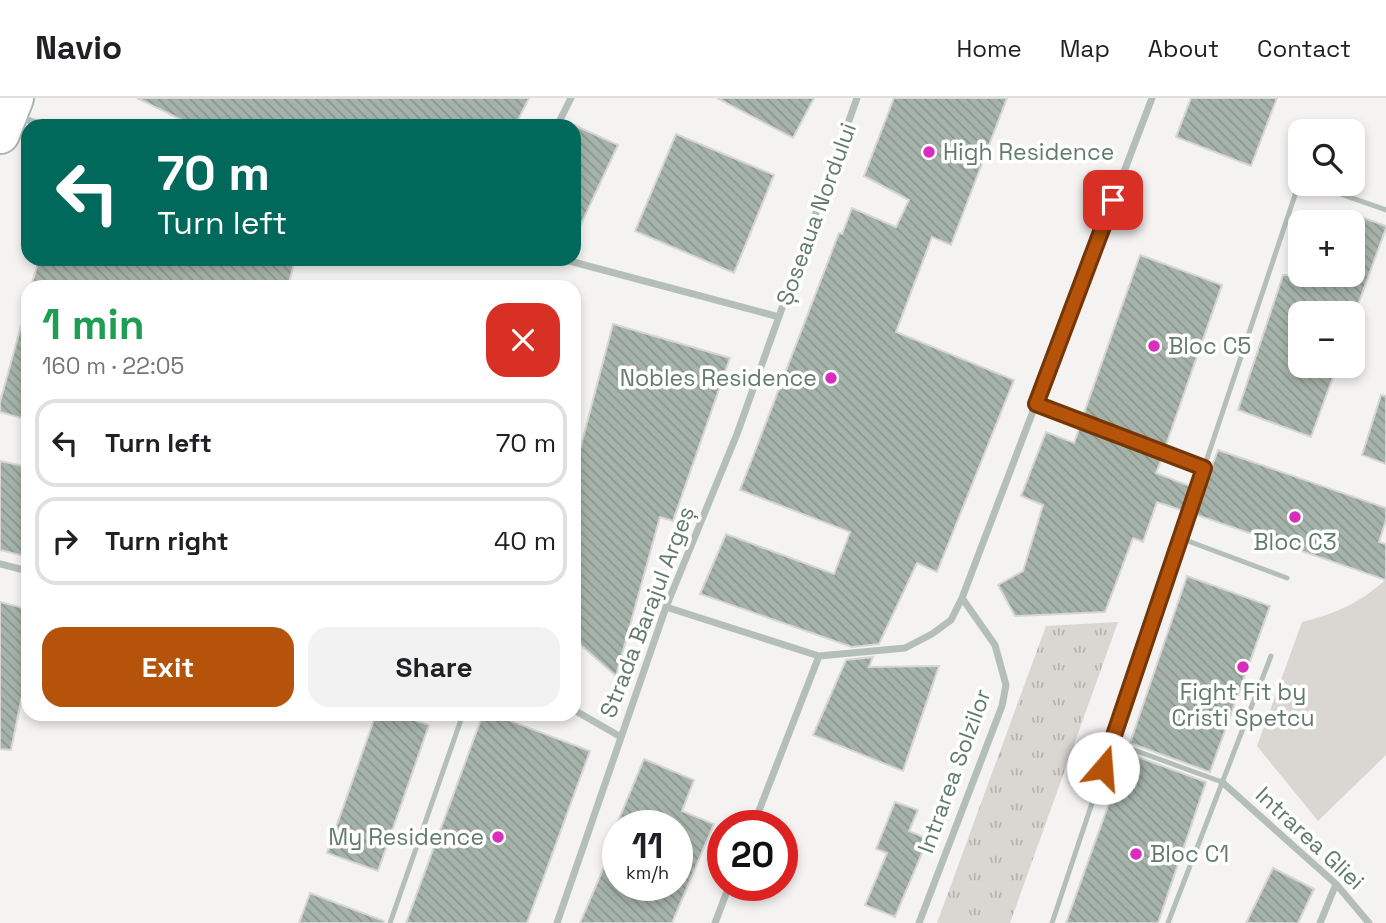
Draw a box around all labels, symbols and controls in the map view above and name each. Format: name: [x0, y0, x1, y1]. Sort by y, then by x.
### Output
text: Navio: [35, 27, 122, 69]
text: Home: [956, 33, 1022, 64]
text: Map: [1060, 33, 1110, 64]
text: About: [1148, 33, 1219, 64]
text: Contact: [1257, 33, 1351, 64]
street label: Șoseaua Nordului: [769, 119, 863, 309]
map controls: [1288, 119, 1365, 378]
button: search: [1288, 119, 1365, 196]
place label: High Residence: [943, 137, 1114, 167]
text: 70 m: [157, 142, 270, 204]
marker: High Residence: [921, 144, 937, 160]
icon: left: [42, 147, 133, 238]
pin: [1083, 170, 1143, 230]
icon: arrive: [1094, 181, 1132, 219]
text: Turn left: [157, 203, 287, 243]
button: +: [1288, 210, 1365, 287]
text: 1 min: [42, 298, 145, 351]
button: −: [1288, 301, 1365, 378]
button: close: [486, 303, 560, 377]
place label: Bloc C5: [1168, 331, 1251, 361]
marker: Bloc C5: [1146, 338, 1162, 354]
text: 160 m · 22:05: [42, 351, 184, 381]
place label: Nobles Residence: [620, 363, 817, 393]
marker: Nobles Residence: [823, 370, 839, 386]
icon: left: [46, 424, 84, 462]
text: Turn left: [105, 426, 212, 460]
text: 70 m: [496, 426, 556, 460]
street label: Strada Barajul Argeș: [593, 502, 701, 722]
marker: Bloc C3: [1287, 509, 1303, 525]
icon: right: [46, 522, 84, 560]
text: Turn right: [105, 524, 229, 558]
text: 40 m: [494, 524, 556, 558]
place label: Bloc C3: [1253, 527, 1337, 557]
button: Exit: [42, 627, 294, 707]
button: Share: [308, 627, 560, 707]
marker: Fight Fit by Cristi Spetcu: [1235, 659, 1251, 675]
place label: Fight Fit by Cristi Spetcu: [1171, 677, 1315, 733]
street label: Intrarea Solzilor: [910, 685, 998, 857]
position arrow: [1066, 731, 1140, 805]
street label: Intrarea Gliei: [1249, 780, 1371, 896]
speed limit sign: 20: [707, 810, 798, 901]
place label: My Residence: [328, 822, 484, 852]
text: 11: [632, 824, 663, 868]
marker: My Residence: [490, 829, 506, 845]
place label: Bloc C1: [1150, 839, 1229, 869]
marker: Bloc C1: [1128, 846, 1144, 862]
text: km/h: [626, 861, 669, 884]

